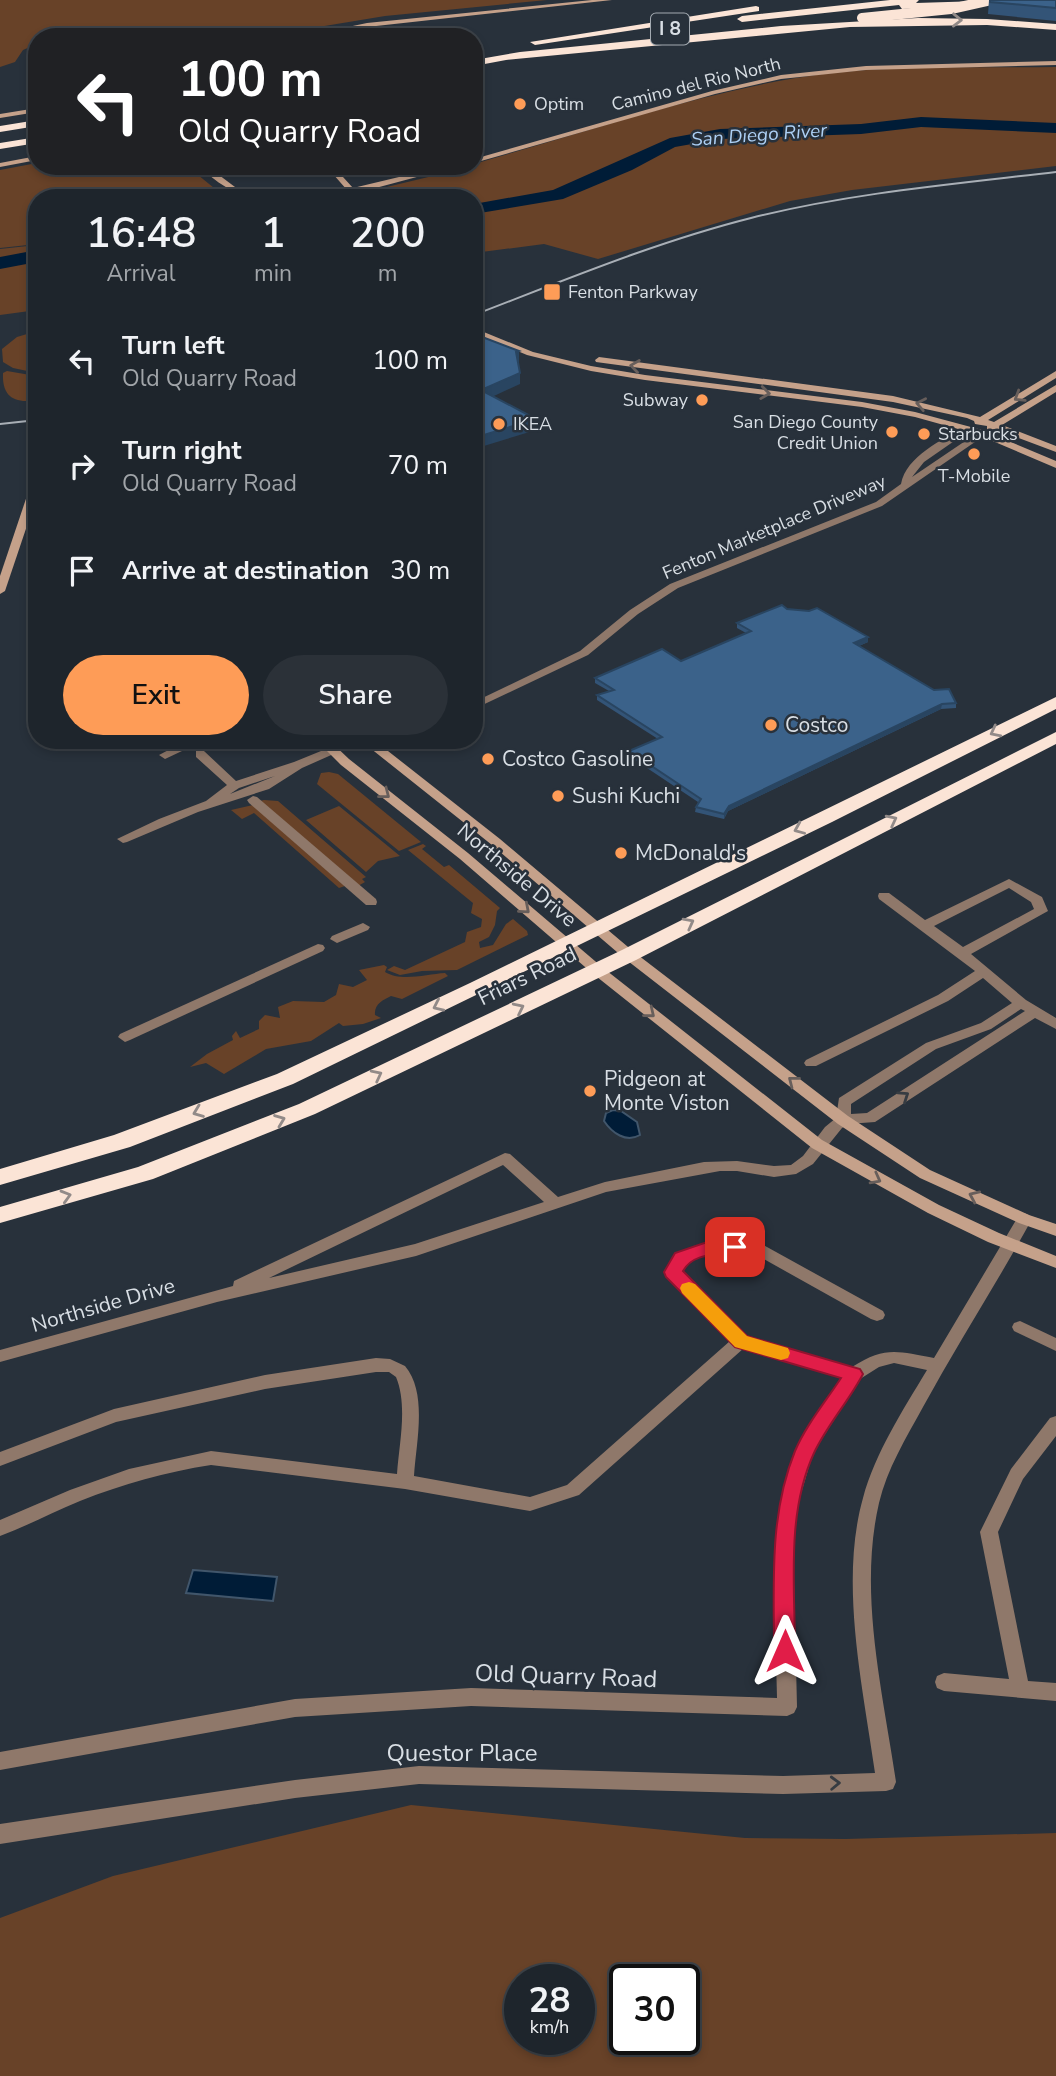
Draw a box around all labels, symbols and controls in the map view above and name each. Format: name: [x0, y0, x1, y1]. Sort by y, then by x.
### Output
one-way arrow: [953, 12, 963, 28]
road number: I 8: [651, 14, 689, 44]
text: 100 m: [178, 46, 322, 113]
street label: Camino del Rio North: [609, 51, 783, 117]
icon: left: [63, 56, 154, 147]
place label: Optim: [534, 92, 584, 116]
marker: Optim: [512, 96, 528, 112]
text: Old Quarry Road: [178, 110, 421, 153]
water label: San Diego River: [690, 117, 829, 153]
text: 16:48: [86, 205, 196, 262]
text: 1: [260, 205, 286, 262]
text: 200: [350, 205, 425, 262]
text: Arrival: [106, 258, 176, 289]
text: min: [254, 258, 292, 289]
text: m: [378, 258, 397, 289]
place label: Fenton Parkway: [568, 280, 698, 304]
marker: Fenton Parkway: [542, 282, 562, 302]
text: Turn left: [122, 328, 225, 363]
icon: left: [63, 342, 101, 380]
text: 100 m: [372, 343, 448, 378]
one-way arrow: [629, 358, 641, 373]
text: Old Quarry Road: [122, 363, 297, 394]
one-way arrow: [759, 385, 771, 400]
place label: Subway: [623, 388, 689, 412]
one-way arrow: [1013, 388, 1026, 401]
marker: Subway: [694, 392, 710, 408]
one-way arrow: [915, 398, 927, 413]
place label: San Diego County Credit Union: [733, 410, 879, 455]
place label: IKEA: [513, 412, 552, 436]
marker: IKEA: [491, 416, 507, 432]
place label: Starbucks: [938, 422, 1018, 446]
marker: San Diego County Credit Union: [884, 424, 900, 440]
marker: Starbucks: [916, 426, 932, 442]
text: Turn right: [122, 433, 241, 468]
marker: T-Mobile: [966, 446, 982, 462]
icon: right: [63, 447, 101, 485]
text: 70 m: [388, 448, 448, 483]
place label: T-Mobile: [938, 464, 1010, 488]
text: Old Quarry Road: [122, 468, 297, 499]
street label: Fenton Marketplace Driveway: [659, 469, 890, 585]
icon: arrive: [63, 552, 101, 590]
text: Arrive at destination: [122, 553, 369, 588]
text: 30 m: [390, 553, 450, 588]
button: Exit: [63, 655, 249, 735]
button: Share: [263, 655, 448, 735]
place label: Costco: [785, 711, 849, 739]
marker: Costco: [763, 717, 779, 733]
one-way arrow: [990, 724, 1002, 738]
place label: Costco Gasoline: [502, 745, 653, 773]
marker: Costco Gasoline: [480, 751, 496, 767]
place label: Sushi Kuchi: [572, 782, 680, 810]
one-way arrow: [377, 785, 389, 798]
marker: Sushi Kuchi: [550, 788, 566, 804]
one-way arrow: [885, 815, 897, 829]
street label: Northside Drive: [451, 817, 583, 933]
one-way arrow: [794, 821, 806, 835]
place label: McDonald's: [635, 839, 746, 867]
marker: McDonald's: [613, 845, 629, 861]
one-way arrow: [517, 901, 530, 914]
one-way arrow: [682, 917, 694, 931]
street label: Friars Road: [473, 940, 581, 1012]
one-way arrow: [433, 998, 445, 1012]
one-way arrow: [512, 1002, 524, 1016]
one-way arrow: [642, 1004, 654, 1017]
place label: Pidgeon at Monte Viston: [604, 1065, 730, 1117]
one-way arrow: [370, 1070, 382, 1083]
one-way arrow: [788, 1077, 800, 1090]
marker: Pidgeon at Monte Viston: [582, 1083, 598, 1099]
one-way arrow: [897, 1091, 910, 1104]
one-way arrow: [192, 1103, 204, 1117]
one-way arrow: [273, 1114, 285, 1128]
one-way arrow: [869, 1170, 881, 1184]
one-way arrow: [59, 1190, 71, 1204]
one-way arrow: [969, 1190, 982, 1204]
pin: [705, 1217, 765, 1277]
icon: arrive: [716, 1228, 754, 1266]
street label: Northside Drive: [28, 1271, 178, 1339]
position arrow: [748, 1614, 822, 1688]
street label: Old Quarry Road: [474, 1657, 658, 1695]
street label: Questor Place: [386, 1737, 538, 1769]
one-way arrow: [829, 1776, 840, 1791]
speed limit sign: 30: [609, 1964, 700, 2055]
text: 28: [528, 1977, 571, 2024]
text: km/h: [530, 2015, 569, 2039]

